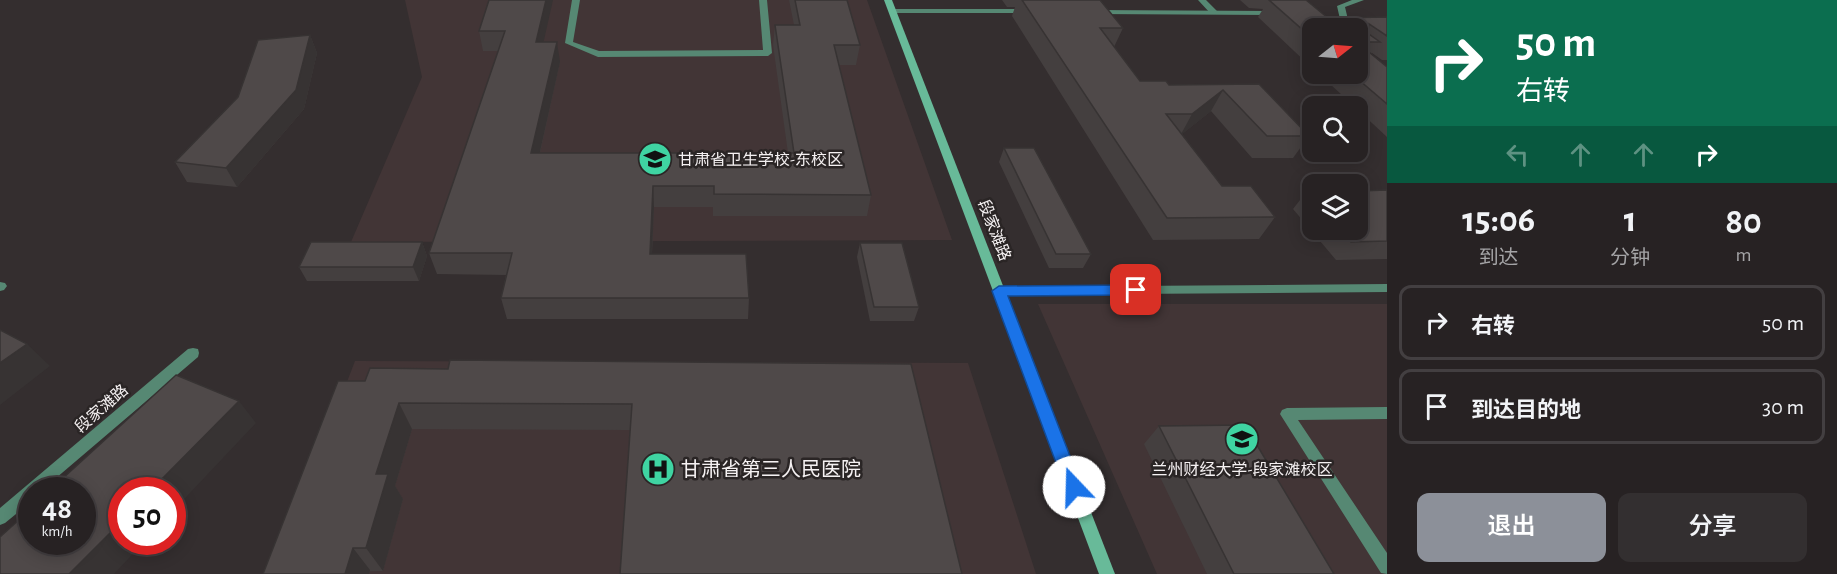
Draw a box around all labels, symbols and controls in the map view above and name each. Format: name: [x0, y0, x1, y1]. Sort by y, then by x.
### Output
north arrow: [1302, 18, 1368, 84]
map controls: [1302, 18, 1368, 240]
text: 50 m: [1516, 22, 1596, 64]
icon: right: [1417, 24, 1495, 102]
text: 右转: [1516, 78, 1570, 105]
button: search: [1302, 96, 1368, 162]
icon: left: [1501, 138, 1534, 171]
icon: ahead: [1564, 138, 1597, 171]
icon: ahead: [1627, 138, 1660, 171]
icon: right: [1690, 138, 1723, 171]
school or university icon: 甘肃省卫生学校-东校区: [637, 141, 673, 177]
place label: 甘肃省卫生学校-东校区: [678, 151, 843, 168]
button: layers: [1302, 174, 1368, 240]
street label: 段家滩路: [975, 197, 1014, 263]
text: 15:06: [1462, 202, 1535, 238]
text: 1: [1624, 202, 1637, 238]
text: 80: [1725, 204, 1762, 240]
text: m: [1736, 245, 1752, 265]
text: 到达: [1479, 248, 1519, 268]
text: 分钟: [1610, 248, 1650, 268]
pin: [1110, 264, 1161, 315]
icon: arrive: [1119, 273, 1152, 306]
icon: right: [1420, 306, 1453, 339]
text: 50 m: [1762, 312, 1804, 334]
text: 右转: [1471, 315, 1515, 337]
street label: 段家滩路: [72, 381, 131, 436]
icon: arrive: [1420, 390, 1453, 423]
text: 30 m: [1762, 396, 1804, 418]
text: 到达目的地: [1471, 399, 1581, 421]
school or university icon: 兰州财经大学-段家滩校区: [1224, 421, 1260, 457]
hospital icon: 甘肃省第三人民医院: [640, 451, 676, 487]
position arrow: [1042, 455, 1106, 519]
place label: 甘肃省第三人民医院: [681, 459, 861, 480]
place label: 兰州财经大学-段家滩校区: [1152, 461, 1332, 478]
speed limit sign: 50: [108, 477, 186, 555]
button: 退出: [1417, 493, 1606, 562]
button: 分享: [1618, 493, 1807, 562]
text: 48: [42, 494, 72, 524]
text: km/h: [42, 524, 72, 539]

